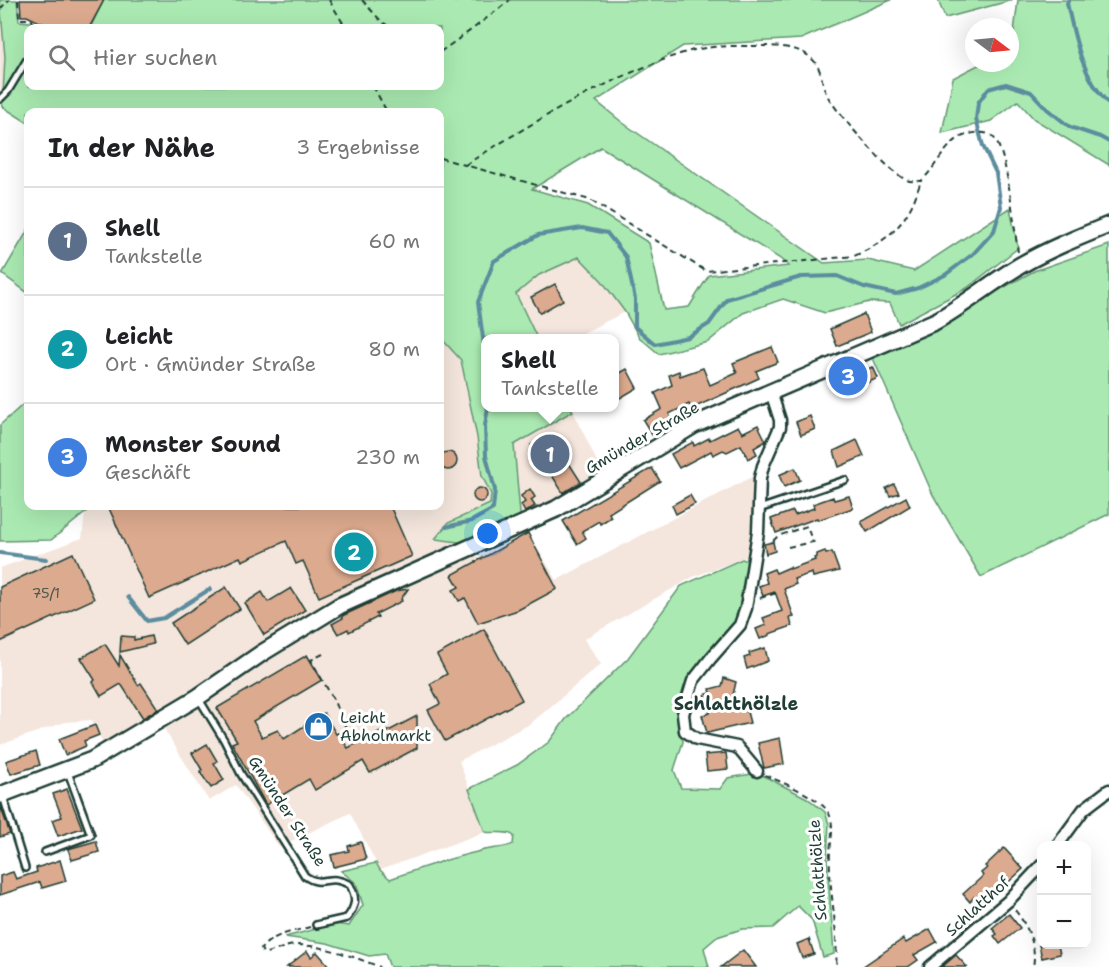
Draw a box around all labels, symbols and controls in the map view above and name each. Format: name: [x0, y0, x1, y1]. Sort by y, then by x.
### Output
north arrow: [965, 18, 1019, 72]
search box: [24, 24, 444, 90]
icon: search: [45, 41, 78, 74]
text: Hier suchen: [93, 43, 218, 72]
text: In der Nähe: [48, 130, 215, 165]
text: 3 Ergebnisse: [296, 134, 420, 160]
text: Shell: [105, 214, 160, 243]
text: 1: [63, 228, 72, 254]
text: 60 m: [368, 228, 420, 254]
text: Tankstelle: [105, 243, 203, 269]
text: Leicht: [105, 322, 173, 351]
popup: [481, 334, 619, 412]
text: 2: [61, 336, 75, 362]
text: 80 m: [368, 336, 420, 362]
text: Shell: [501, 346, 556, 375]
text: Ort · Gmünder Straße: [105, 351, 316, 377]
pin: 3: [828, 354, 868, 398]
text: Tankstelle: [501, 375, 599, 401]
street label: Gmünder Straße: [582, 396, 703, 479]
text: Monster Sound: [105, 430, 281, 459]
pin: 1: [530, 432, 570, 476]
text: 3: [61, 444, 75, 470]
text: 230 m: [355, 444, 420, 470]
text: Geschäft: [105, 459, 191, 485]
your location: [473, 519, 502, 548]
pin: 2: [334, 530, 374, 574]
house number: 75/1: [32, 584, 60, 602]
district label: Schlatthölzle: [674, 692, 798, 716]
place label: Leicht Abholmarkt: [340, 707, 431, 746]
shop icon: Leicht Abholmarkt: [303, 710, 335, 742]
street label: Gmünder Straße: [244, 752, 331, 871]
street label: Schlatthölzle: [803, 819, 832, 921]
map controls: [1037, 841, 1091, 949]
button: +: [1037, 841, 1091, 895]
street label: Schlatthof: [941, 871, 1015, 941]
button: −: [1037, 895, 1091, 949]

